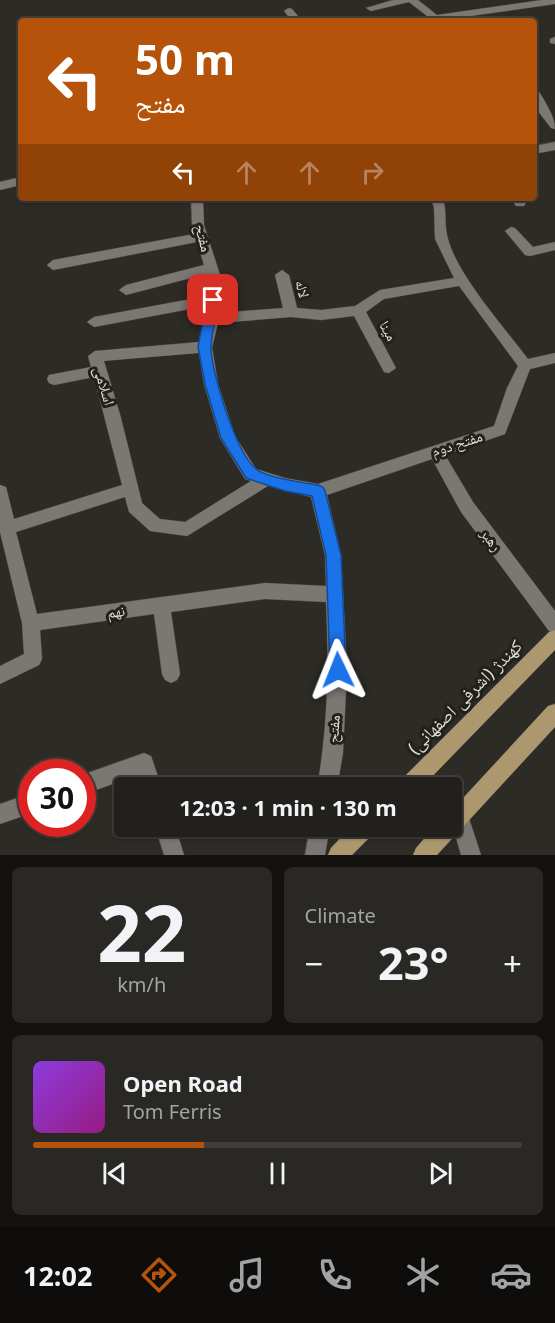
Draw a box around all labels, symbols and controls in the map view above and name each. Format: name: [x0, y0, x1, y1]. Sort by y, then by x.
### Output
text: 50 m: [135, 30, 235, 87]
icon: left: [36, 42, 114, 120]
text: مفتح: [135, 84, 185, 121]
icon: left: [167, 156, 200, 189]
icon: ahead: [230, 156, 263, 189]
icon: ahead: [293, 156, 326, 189]
icon: right: [356, 156, 389, 189]
street label: مفتح: [190, 222, 217, 254]
pin: [187, 274, 238, 325]
street label: لاله: [291, 278, 315, 300]
icon: arrive: [196, 283, 229, 316]
street label: مینا: [375, 317, 403, 344]
street label: اسلامی: [89, 364, 120, 408]
street label: مفتح دوم: [429, 425, 485, 462]
street label: رهبر: [476, 523, 507, 555]
street label: نهم: [106, 600, 126, 623]
street label: کهندژ (اشرفی اصفهانی): [402, 633, 527, 759]
position arrow: [306, 638, 370, 702]
street label: مفتح: [322, 714, 345, 744]
speed limit sign: 30: [18, 759, 96, 837]
text: 12:03 · 1 min · 130 m: [179, 792, 397, 822]
text: 22: [97, 879, 186, 985]
text: Climate: [305, 902, 376, 929]
text: 23°: [378, 932, 449, 993]
text: −: [305, 941, 323, 986]
text: +: [503, 941, 522, 986]
text: km/h: [117, 971, 166, 998]
text: Open Road: [123, 1068, 243, 1098]
text: Tom Ferris: [123, 1098, 222, 1125]
icon: previous: [98, 1157, 131, 1190]
icon: pause: [261, 1157, 294, 1190]
icon: next: [424, 1157, 457, 1190]
icon: directions: [138, 1254, 180, 1296]
icon: music: [226, 1254, 268, 1296]
icon: phone: [314, 1254, 356, 1296]
icon: climate: [402, 1254, 444, 1296]
icon: car: [490, 1254, 532, 1296]
text: 12:02: [23, 1257, 92, 1294]

